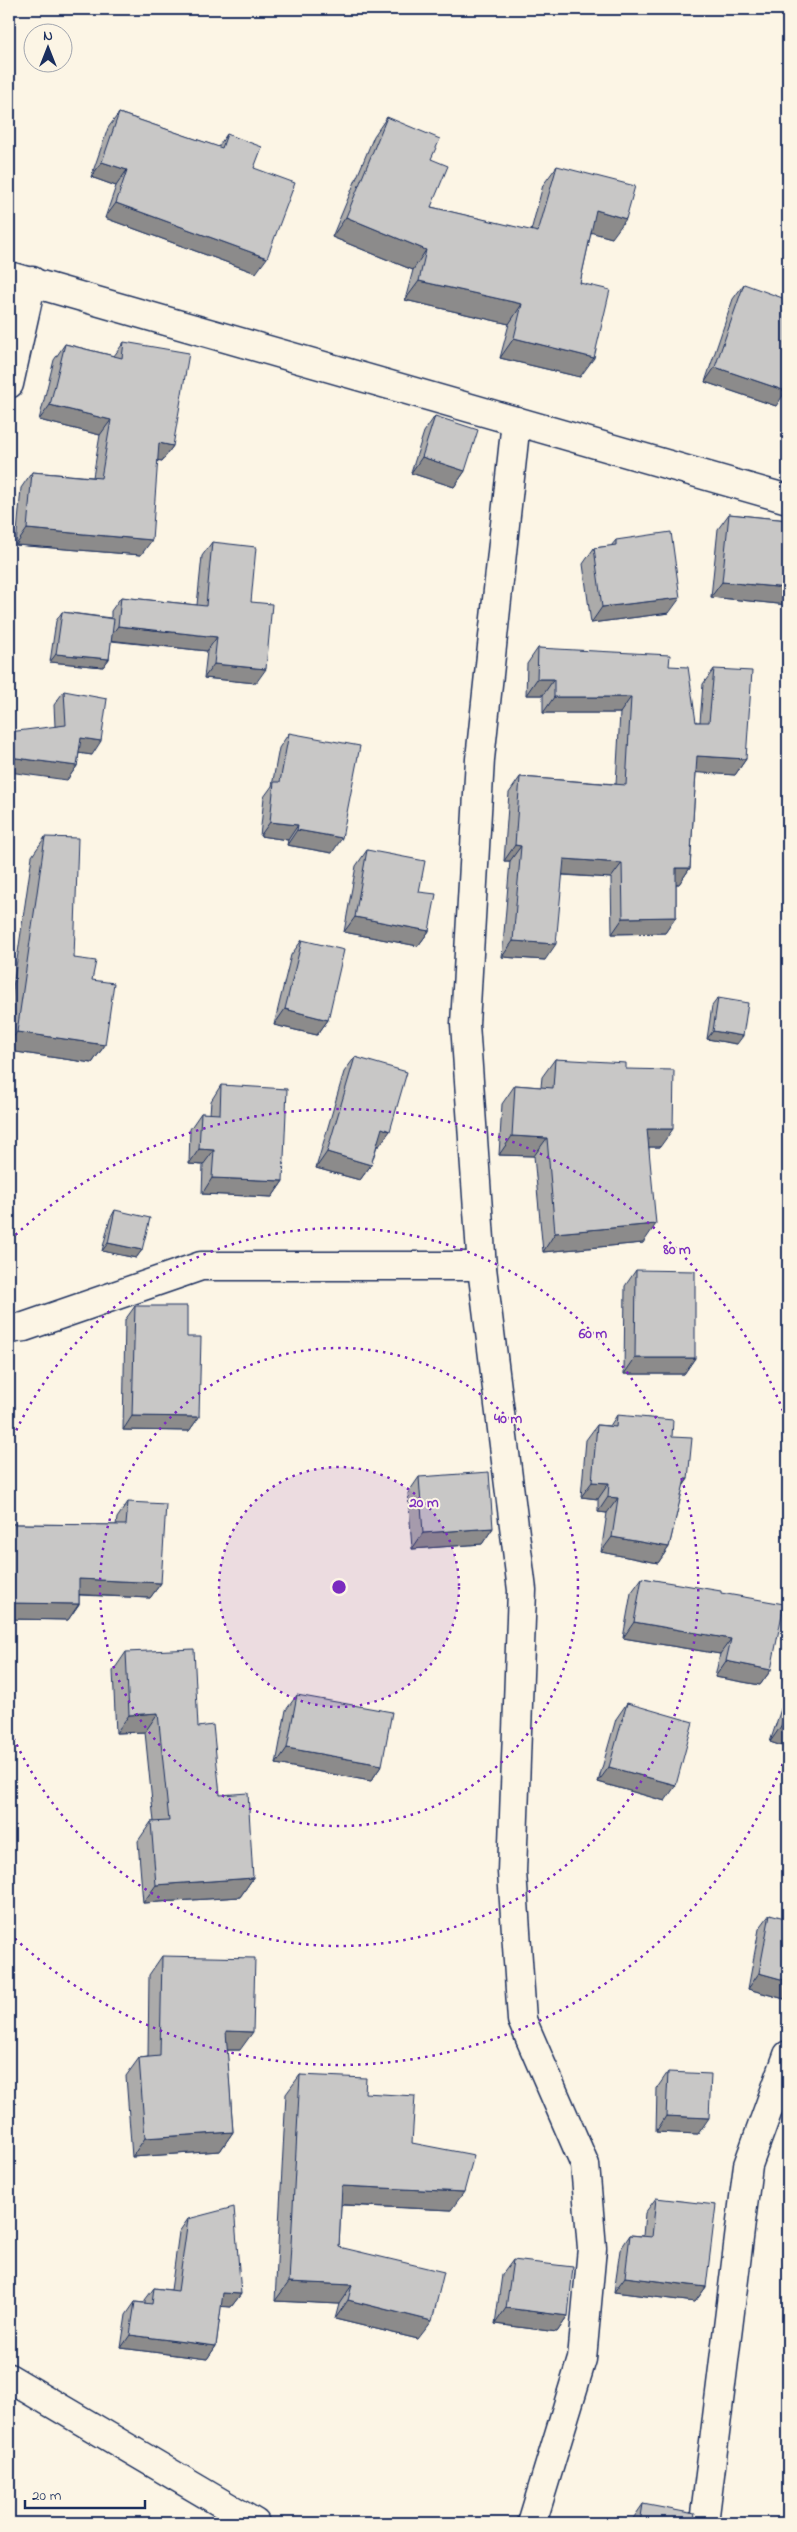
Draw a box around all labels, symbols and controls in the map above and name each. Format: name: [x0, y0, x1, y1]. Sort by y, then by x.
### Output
north arrow: [22, 22, 72, 72]
text: N: [43, 26, 53, 47]
text: 80 m: [662, 1239, 691, 1261]
text: 60 m: [578, 1323, 608, 1345]
text: 40 m: [493, 1408, 522, 1430]
text: 20 m: [408, 1492, 439, 1514]
centre of rings: [330, 1578, 348, 1596]
scale bar: [25, 2477, 145, 2509]
text: 20 m: [32, 2485, 62, 2507]

